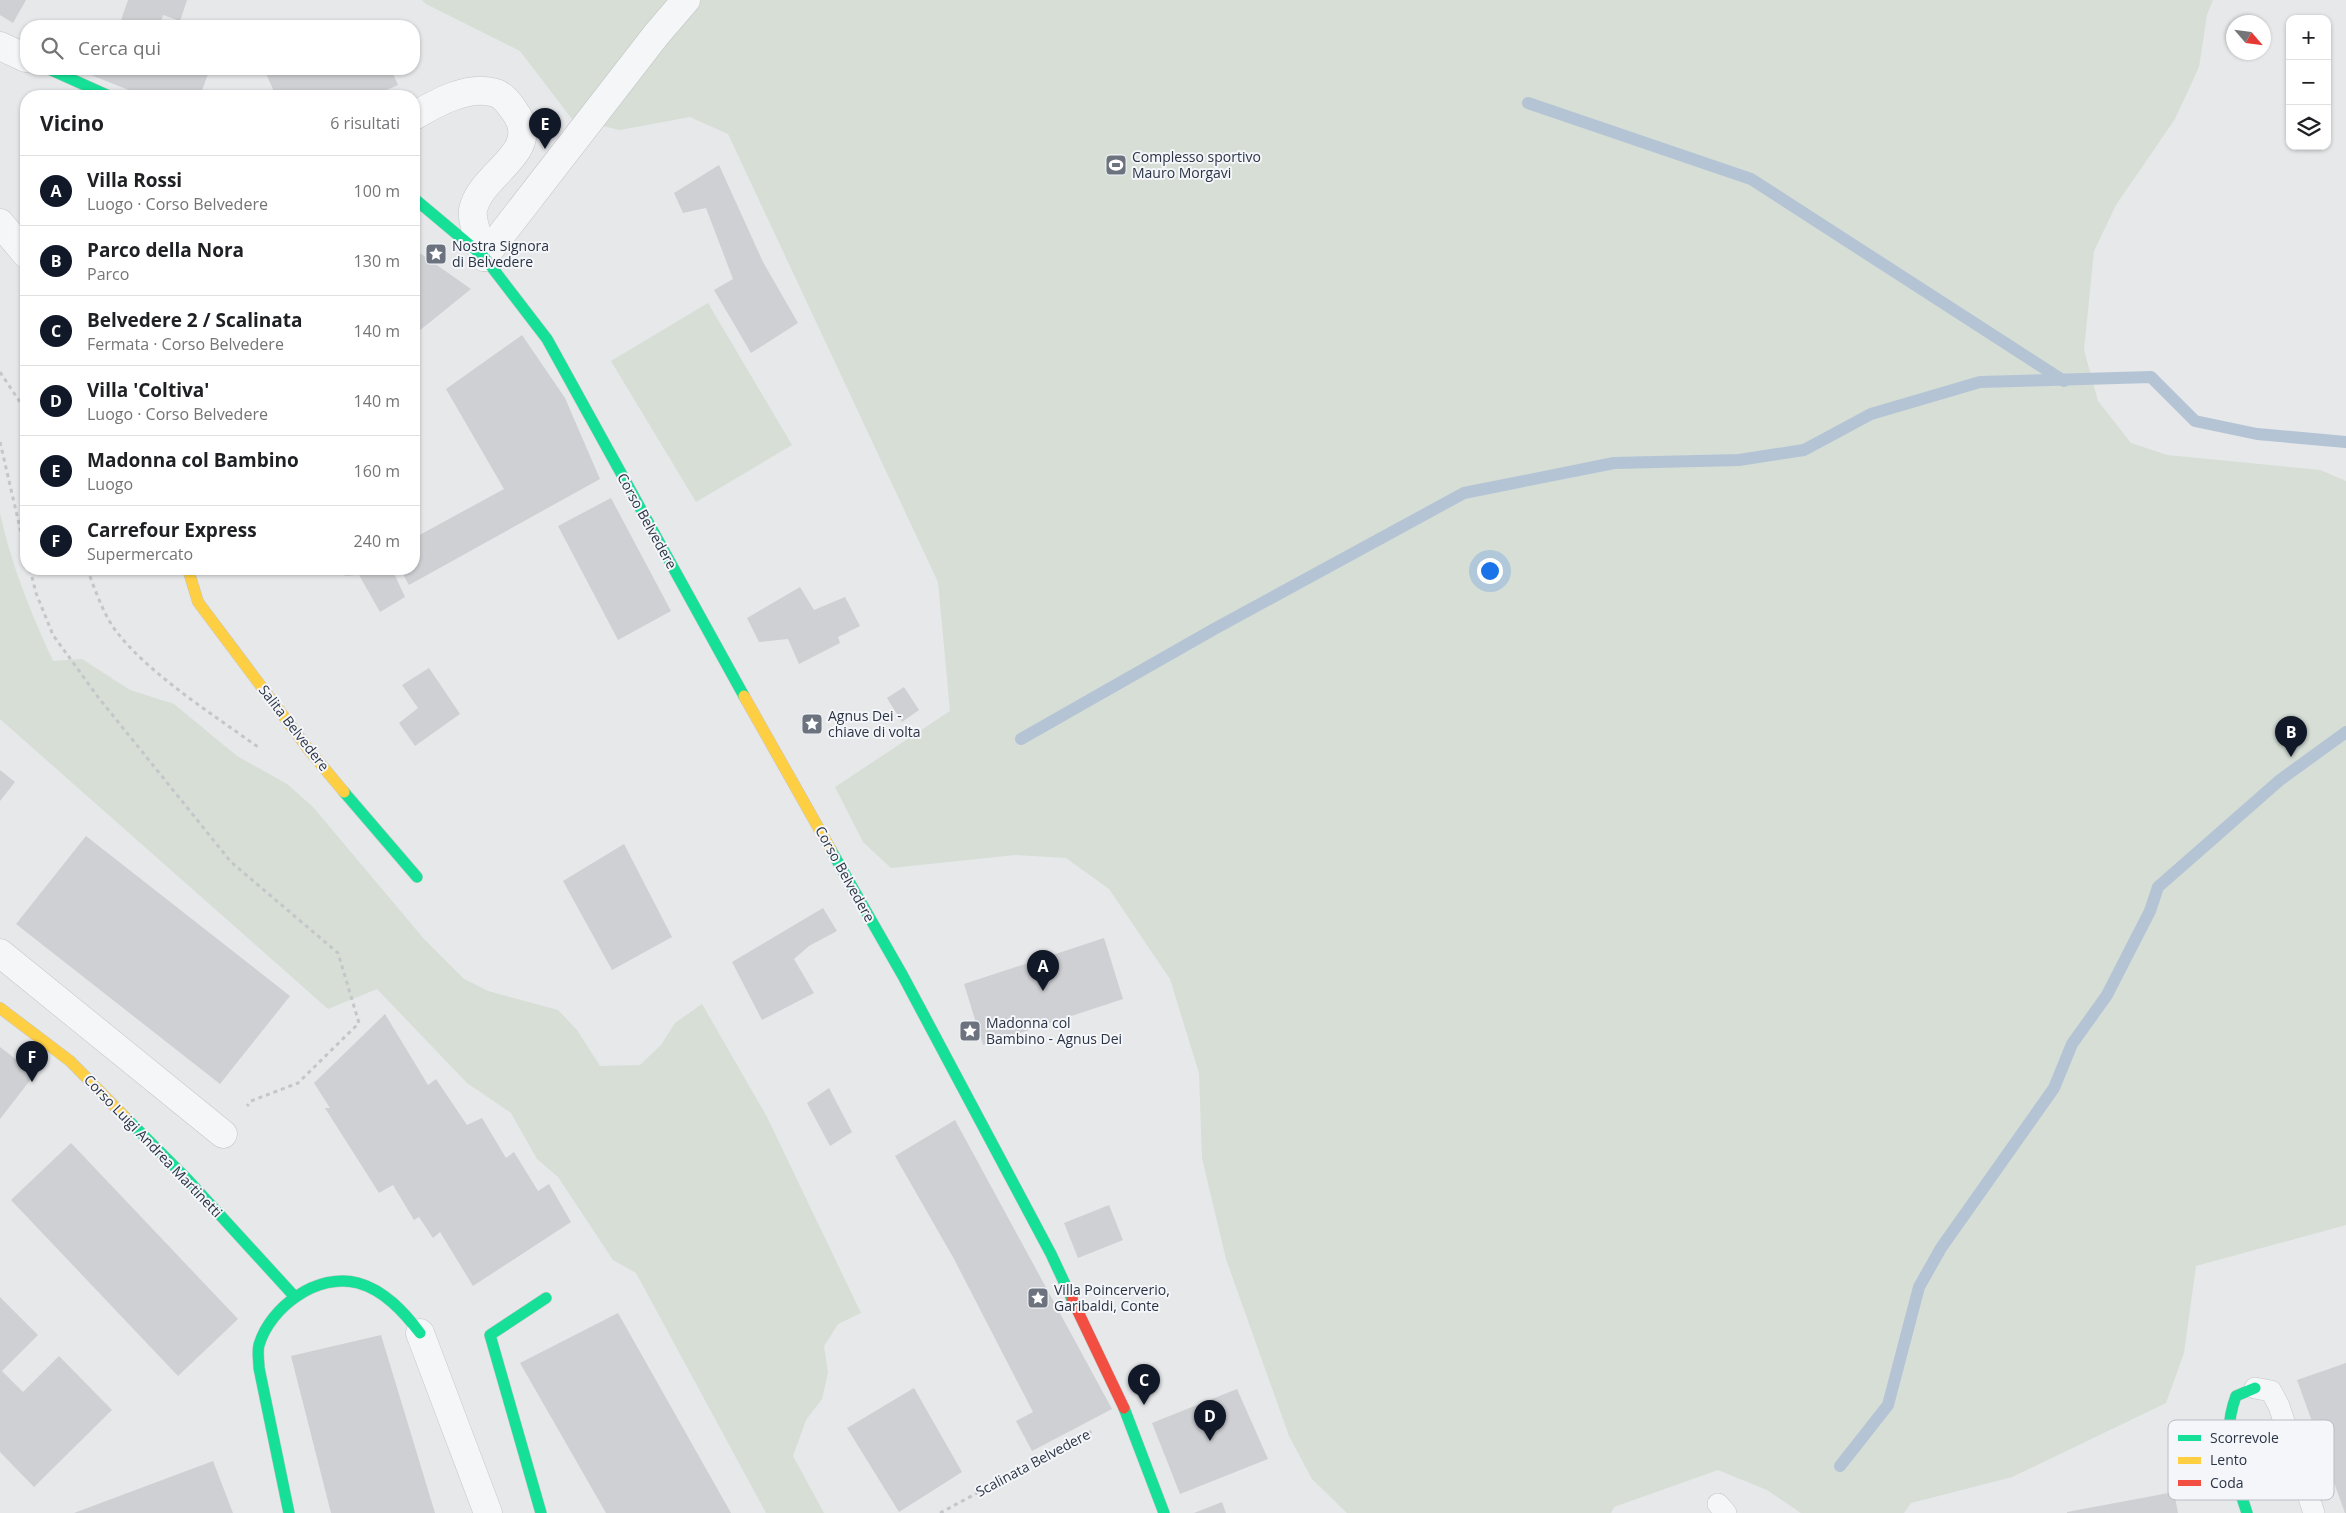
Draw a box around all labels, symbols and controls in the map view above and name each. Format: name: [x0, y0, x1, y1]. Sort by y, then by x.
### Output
north arrow: [2226, 15, 2271, 60]
map controls: [2286, 15, 2331, 150]
button: +: [2286, 15, 2331, 60]
search box: [20, 20, 420, 75]
icon: search: [38, 34, 66, 62]
text: Cerca qui: [78, 35, 161, 61]
button: −: [2286, 60, 2331, 105]
button: layers: [2286, 105, 2331, 150]
pin: E: [529, 108, 561, 149]
text: Vicino: [40, 109, 104, 137]
text: 6 risultati: [330, 112, 400, 134]
place label: Complesso sportivo Mauro Morgavi: [1132, 147, 1261, 182]
sports icon: Complesso sportivo Mauro Morgavi: [1104, 153, 1128, 177]
text: Villa Rossi: [87, 167, 182, 193]
text: A: [50, 180, 62, 202]
text: 100 m: [354, 180, 400, 202]
text: Luogo · Corso Belvedere: [87, 193, 268, 215]
place label: Nostra Signora di Belvedere: [452, 236, 549, 271]
text: Parco della Nora: [87, 237, 244, 263]
place icon: Nostra Signora di Belvedere: [424, 242, 448, 266]
text: B: [51, 250, 61, 272]
text: 130 m: [354, 250, 400, 272]
text: Parco: [87, 263, 129, 285]
text: Belvedere 2 / Scalinata: [87, 307, 302, 333]
text: C: [51, 320, 61, 342]
text: 140 m: [354, 320, 400, 342]
text: Fermata · Corso Belvedere: [87, 333, 284, 355]
text: Villa 'Coltiva': [87, 377, 209, 403]
text: D: [50, 390, 62, 412]
text: 140 m: [354, 390, 400, 412]
text: Luogo · Corso Belvedere: [87, 403, 268, 425]
text: Madonna col Bambino: [87, 447, 299, 473]
text: E: [52, 460, 60, 482]
text: 160 m: [354, 460, 400, 482]
street label: Corso Belvedere: [613, 469, 682, 572]
text: Luogo: [87, 473, 133, 495]
text: Carrefour Express: [87, 517, 257, 543]
text: F: [52, 530, 60, 552]
text: 240 m: [354, 530, 400, 552]
text: Supermercato: [87, 543, 193, 565]
your location: [1477, 558, 1503, 584]
street label: Salita Belvedere: [255, 681, 334, 775]
place label: Agnus Dei - chiave di volta: [828, 706, 921, 741]
place icon: Agnus Dei - chiave di volta: [800, 712, 824, 736]
pin: B: [2275, 716, 2307, 757]
street label: Corso Belvedere: [811, 822, 880, 925]
pin: A: [1027, 950, 1059, 991]
place label: Madonna col Bambino - Agnus Dei: [986, 1013, 1122, 1048]
place icon: Madonna col Bambino - Agnus Dei: [958, 1019, 982, 1043]
pin: F: [16, 1041, 48, 1082]
street label: Corso Luigi Andrea Martinetti: [80, 1070, 227, 1221]
place label: Villa Poincerverio, Garibaldi, Conte: [1054, 1280, 1170, 1315]
place icon: Villa Poincerverio, Garibaldi, Conte: [1026, 1286, 1050, 1310]
pin: C: [1128, 1364, 1160, 1405]
pin: D: [1194, 1400, 1226, 1441]
legend: [2168, 1420, 2334, 1500]
street label: Scalinata Belvedere: [972, 1424, 1094, 1501]
text: Scorrevole: [2210, 1428, 2279, 1447]
text: Lento: [2210, 1450, 2247, 1469]
text: Coda: [2210, 1473, 2244, 1492]

